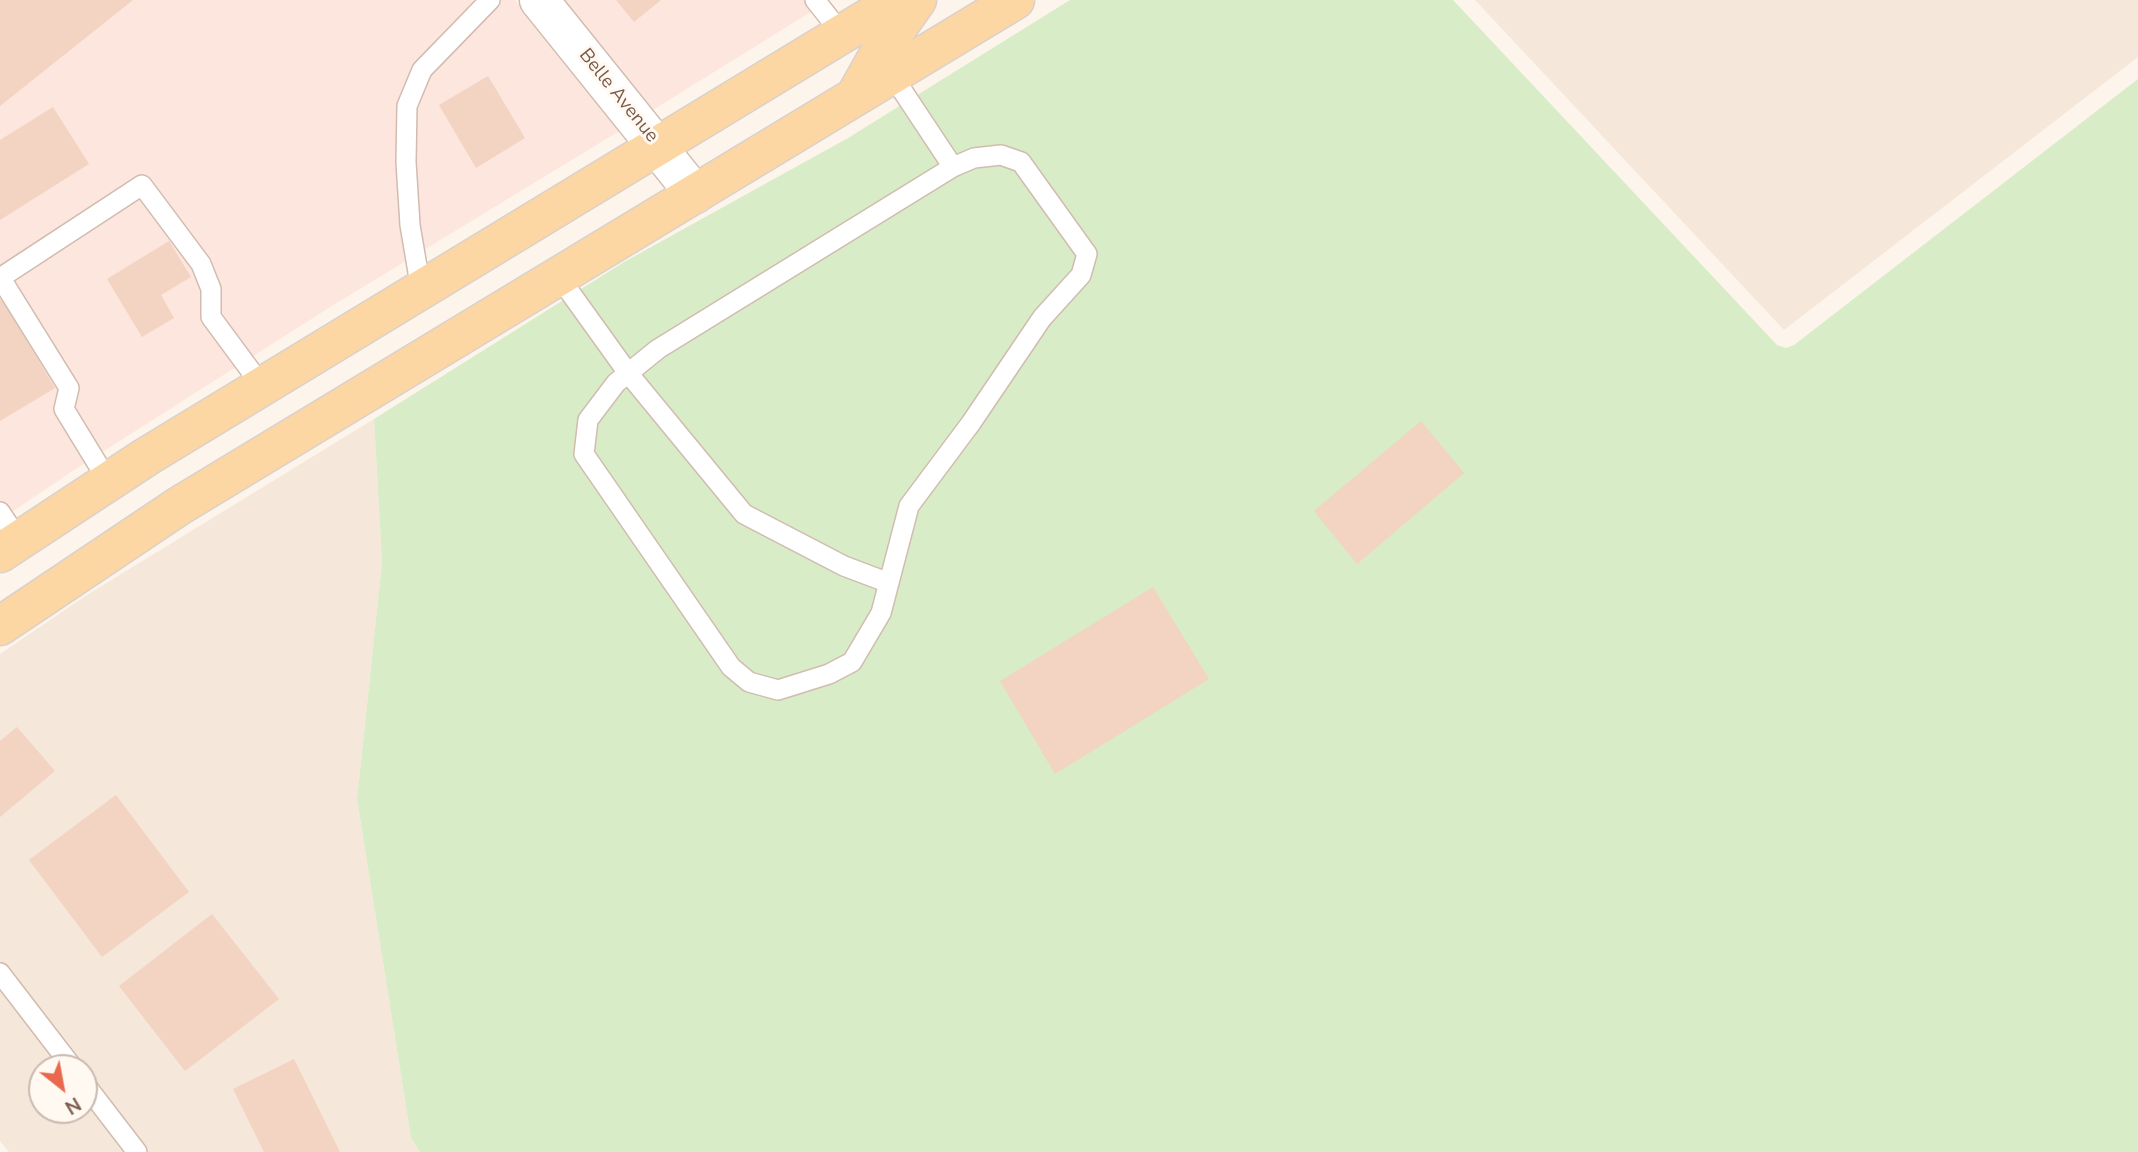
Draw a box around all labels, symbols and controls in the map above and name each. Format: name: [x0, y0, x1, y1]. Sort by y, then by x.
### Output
street label: Belle Avenue: [573, 45, 663, 147]
north arrow: [28, 1054, 98, 1124]
text: N: [60, 1090, 86, 1120]

